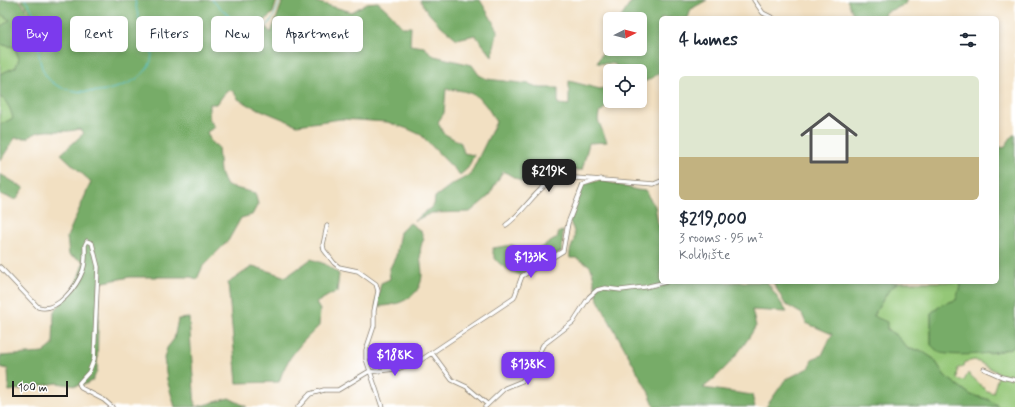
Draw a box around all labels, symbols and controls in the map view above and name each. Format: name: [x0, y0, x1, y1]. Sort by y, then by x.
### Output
north arrow: [603, 12, 647, 56]
map controls: [603, 12, 647, 108]
chip: Buy: [12, 16, 62, 52]
chip: Rent: [70, 16, 128, 52]
chip: Filters: [136, 16, 203, 52]
chip: New: [211, 16, 264, 52]
chip: Apartment: [272, 16, 363, 52]
text: 4 homes: [679, 29, 738, 51]
icon: filters: [957, 29, 979, 51]
button: locate: [603, 64, 647, 108]
icon: home: [793, 102, 865, 174]
pin: $219K: [521, 159, 577, 193]
text: $219K: [531, 163, 567, 180]
text: $219,000: [679, 208, 747, 230]
text: 3 rooms · 95 m²: [679, 230, 763, 247]
pin: $133K: [503, 245, 559, 279]
text: Kolibište: [679, 247, 730, 264]
text: $133K: [514, 249, 548, 266]
pin: $188K: [367, 343, 423, 377]
text: $188K: [377, 347, 413, 364]
pin: $138K: [500, 352, 556, 386]
text: $138K: [510, 356, 546, 373]
scale bar: [12, 379, 68, 398]
text: 100 m: [18, 381, 48, 395]

